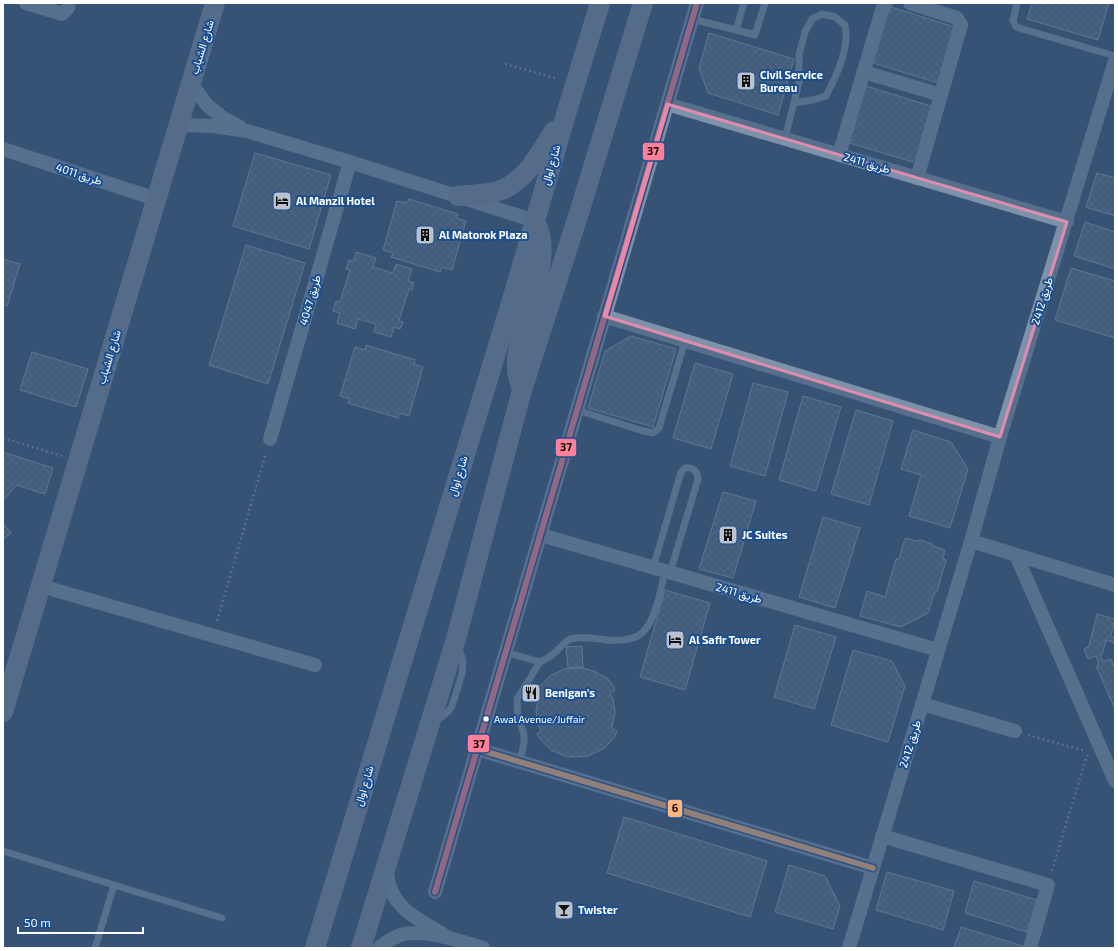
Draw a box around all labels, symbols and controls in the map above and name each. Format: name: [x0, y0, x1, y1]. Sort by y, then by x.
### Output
street label: شارع الشباب: [187, 18, 218, 76]
place label: Civil Service Bureau: [760, 68, 823, 94]
building icon: Civil Service Bureau: [735, 70, 757, 92]
line badge: 37: [642, 142, 665, 161]
street label: شارع اوال: [539, 143, 565, 187]
text: 37: [647, 144, 659, 157]
street label: طريق 2411: [842, 150, 892, 176]
street label: طريق 4011: [54, 160, 104, 188]
hotel icon: Al Manzil Hotel: [271, 190, 293, 212]
place label: Al Manzil Hotel: [296, 194, 375, 207]
building icon: Al Matorok Plaza: [414, 224, 436, 246]
place label: Al Matorok Plaza: [439, 228, 528, 241]
street label: طريق 4047: [296, 273, 324, 327]
street label: طريق 2412: [1028, 275, 1056, 327]
street label: شارع الشباب: [94, 328, 125, 386]
line badge: 37: [555, 438, 577, 457]
text: 37: [560, 440, 572, 453]
street label: شارع اوال: [445, 454, 472, 498]
building icon: JC Suites: [717, 524, 739, 546]
place label: JC Suites: [742, 528, 788, 541]
street label: طريق 2411: [714, 580, 764, 606]
hotel icon: Al Safir Tower: [664, 629, 686, 651]
place label: Al Safir Tower: [689, 633, 761, 646]
restaurant icon: Benigan's: [520, 682, 542, 704]
place label: Benigan's: [545, 686, 595, 699]
place label: Awal Avenue/Juffair: [494, 713, 585, 725]
marker: Awal Avenue/Juffair: [481, 714, 491, 724]
street label: طريق 2412: [896, 718, 924, 770]
line badge: 37: [467, 734, 490, 753]
text: 37: [473, 737, 485, 750]
street label: شارع اوال: [351, 764, 378, 808]
line badge: 6: [667, 799, 683, 818]
text: 6: [672, 801, 679, 814]
bar icon: Twister: [553, 899, 575, 921]
place label: Twister: [578, 903, 618, 916]
scale bar: [18, 909, 143, 935]
text: 50 m: [24, 915, 51, 929]

